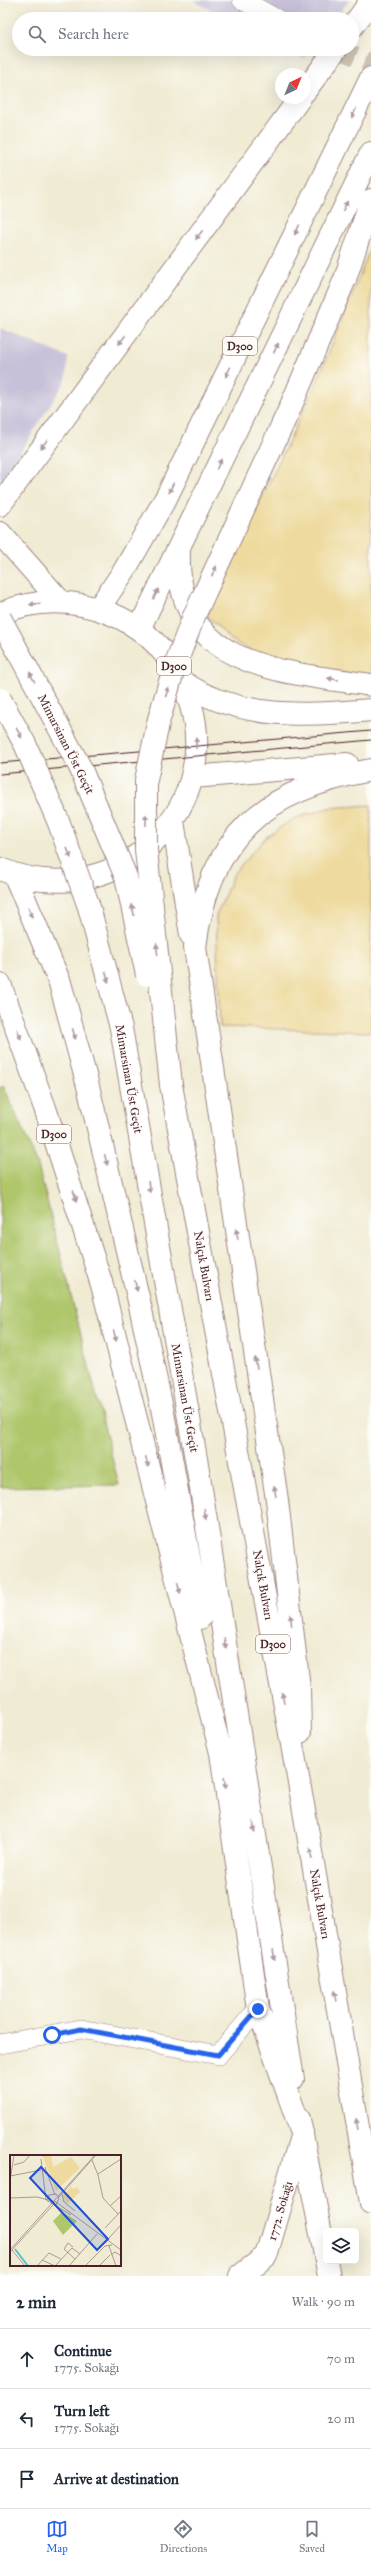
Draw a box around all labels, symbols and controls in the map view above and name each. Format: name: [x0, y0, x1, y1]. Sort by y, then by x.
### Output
search box: [12, 12, 359, 56]
icon: search: [26, 23, 48, 45]
text: Search here: [58, 25, 129, 43]
north arrow: [275, 68, 311, 104]
one-way arrow: [351, 107, 357, 118]
one-way arrow: [342, 200, 349, 211]
one-way arrow: [294, 224, 300, 235]
one-way arrow: [195, 230, 204, 241]
one-way arrow: [118, 334, 126, 345]
road number: D300: [223, 337, 257, 355]
one-way arrow: [273, 342, 279, 353]
one-way arrow: [225, 366, 231, 377]
one-way arrow: [40, 439, 48, 449]
one-way arrow: [216, 459, 222, 470]
one-way arrow: [168, 483, 174, 494]
one-way arrow: [211, 566, 217, 577]
one-way arrow: [153, 588, 159, 599]
one-way arrow: [29, 601, 41, 607]
road number: D300: [157, 657, 191, 675]
one-way arrow: [28, 671, 35, 682]
one-way arrow: [326, 676, 339, 682]
one-way arrow: [164, 686, 170, 698]
street label: Mimarsinan Üst Geçit: [35, 691, 99, 797]
one-way arrow: [16, 727, 23, 739]
one-way arrow: [193, 736, 199, 749]
one-way arrow: [143, 813, 149, 826]
one-way arrow: [67, 847, 73, 859]
one-way arrow: [130, 904, 136, 917]
one-way arrow: [27, 906, 33, 917]
one-way arrow: [153, 943, 160, 955]
one-way arrow: [105, 971, 111, 983]
street label: Mimarsinan Üst Geçit: [113, 1023, 147, 1135]
one-way arrow: [16, 1028, 22, 1040]
one-way arrow: [71, 1028, 77, 1040]
road number: D300: [37, 1125, 71, 1143]
one-way arrow: [104, 1153, 110, 1166]
one-way arrow: [146, 1181, 152, 1193]
one-way arrow: [72, 1191, 78, 1203]
one-way arrow: [234, 1228, 240, 1240]
street label: Nalçık Bulvarı: [191, 1230, 217, 1303]
one-way arrow: [133, 1280, 139, 1292]
one-way arrow: [113, 1330, 119, 1343]
street label: Mimarsinan Üst Geçit: [169, 1342, 203, 1454]
one-way arrow: [253, 1357, 259, 1369]
one-way arrow: [145, 1456, 151, 1469]
one-way arrow: [272, 1485, 278, 1497]
one-way arrow: [202, 1508, 208, 1521]
street label: Nalçık Bulvarı: [250, 1549, 276, 1622]
one-way arrow: [177, 1582, 183, 1595]
one-way arrow: [288, 1614, 294, 1626]
road number: D300: [256, 1635, 290, 1653]
one-way arrow: [222, 1637, 228, 1649]
one-way arrow: [280, 1692, 286, 1704]
one-way arrow: [222, 1777, 228, 1789]
one-way arrow: [251, 1821, 257, 1833]
one-way arrow: [308, 1847, 314, 1860]
street label: Nalçık Bulvarı: [307, 1868, 333, 1941]
one-way arrow: [271, 1949, 277, 1961]
one-way arrow: [332, 1989, 338, 2002]
route end: [249, 2000, 267, 2018]
route start: [43, 2026, 61, 2044]
one-way arrow: [354, 2118, 360, 2130]
inset map: [10, 2155, 121, 2266]
street label: 1772. Sokağı: [265, 2179, 296, 2243]
map controls: [323, 2228, 359, 2264]
button: layers: [323, 2228, 359, 2264]
text: 2 min: [16, 2292, 56, 2313]
text: Walk · 90 m: [292, 2294, 355, 2310]
text: Continue: [54, 2342, 112, 2360]
icon: ahead: [16, 2348, 38, 2370]
text: 70 m: [327, 2351, 355, 2367]
text: 1775. Sokağı: [54, 2360, 119, 2376]
text: Turn left: [54, 2402, 110, 2420]
icon: left: [16, 2408, 38, 2430]
text: 20 m: [327, 2411, 355, 2427]
text: 1775. Sokağı: [54, 2420, 119, 2436]
icon: arrive: [16, 2468, 38, 2490]
text: Arrive at destination: [54, 2470, 179, 2488]
tab: Map: [46, 2518, 68, 2555]
tab: Directions: [160, 2518, 207, 2555]
tab: Saved: [299, 2518, 325, 2555]

